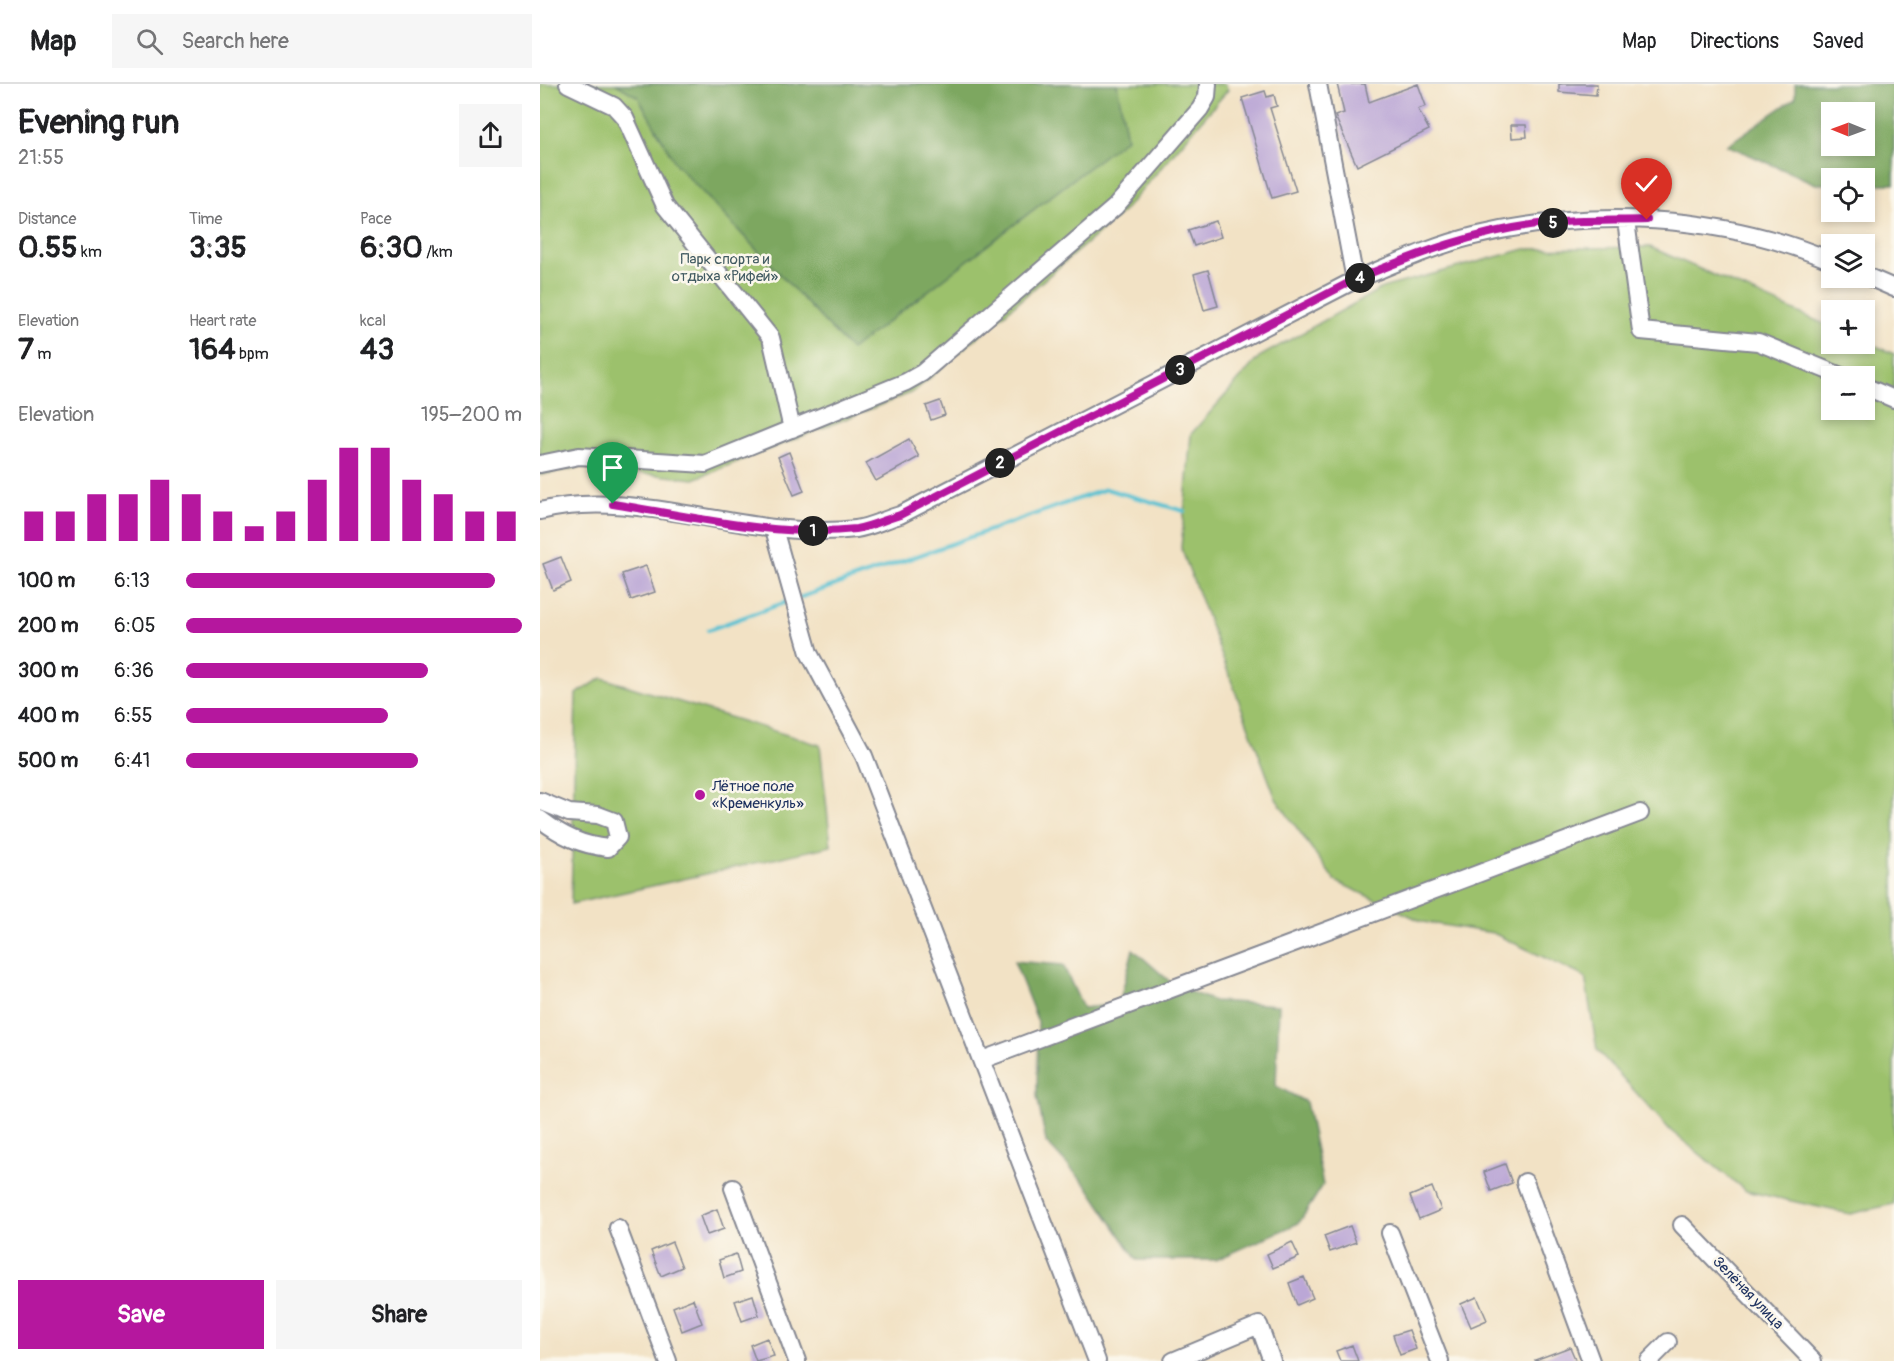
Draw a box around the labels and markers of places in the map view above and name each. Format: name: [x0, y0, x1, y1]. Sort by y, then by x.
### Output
pin: [1621, 158, 1672, 220]
pin: 5: [1538, 208, 1568, 238]
pin: 4: [1345, 263, 1375, 293]
pin: 3: [1165, 355, 1195, 385]
pin: [587, 442, 638, 504]
pin: 2: [985, 448, 1015, 478]
pin: 1: [798, 516, 828, 546]
place label: Лётное поле «Кременкуль»: [711, 777, 804, 813]
marker: Лётное поле «Кременкуль»: [693, 788, 707, 802]

